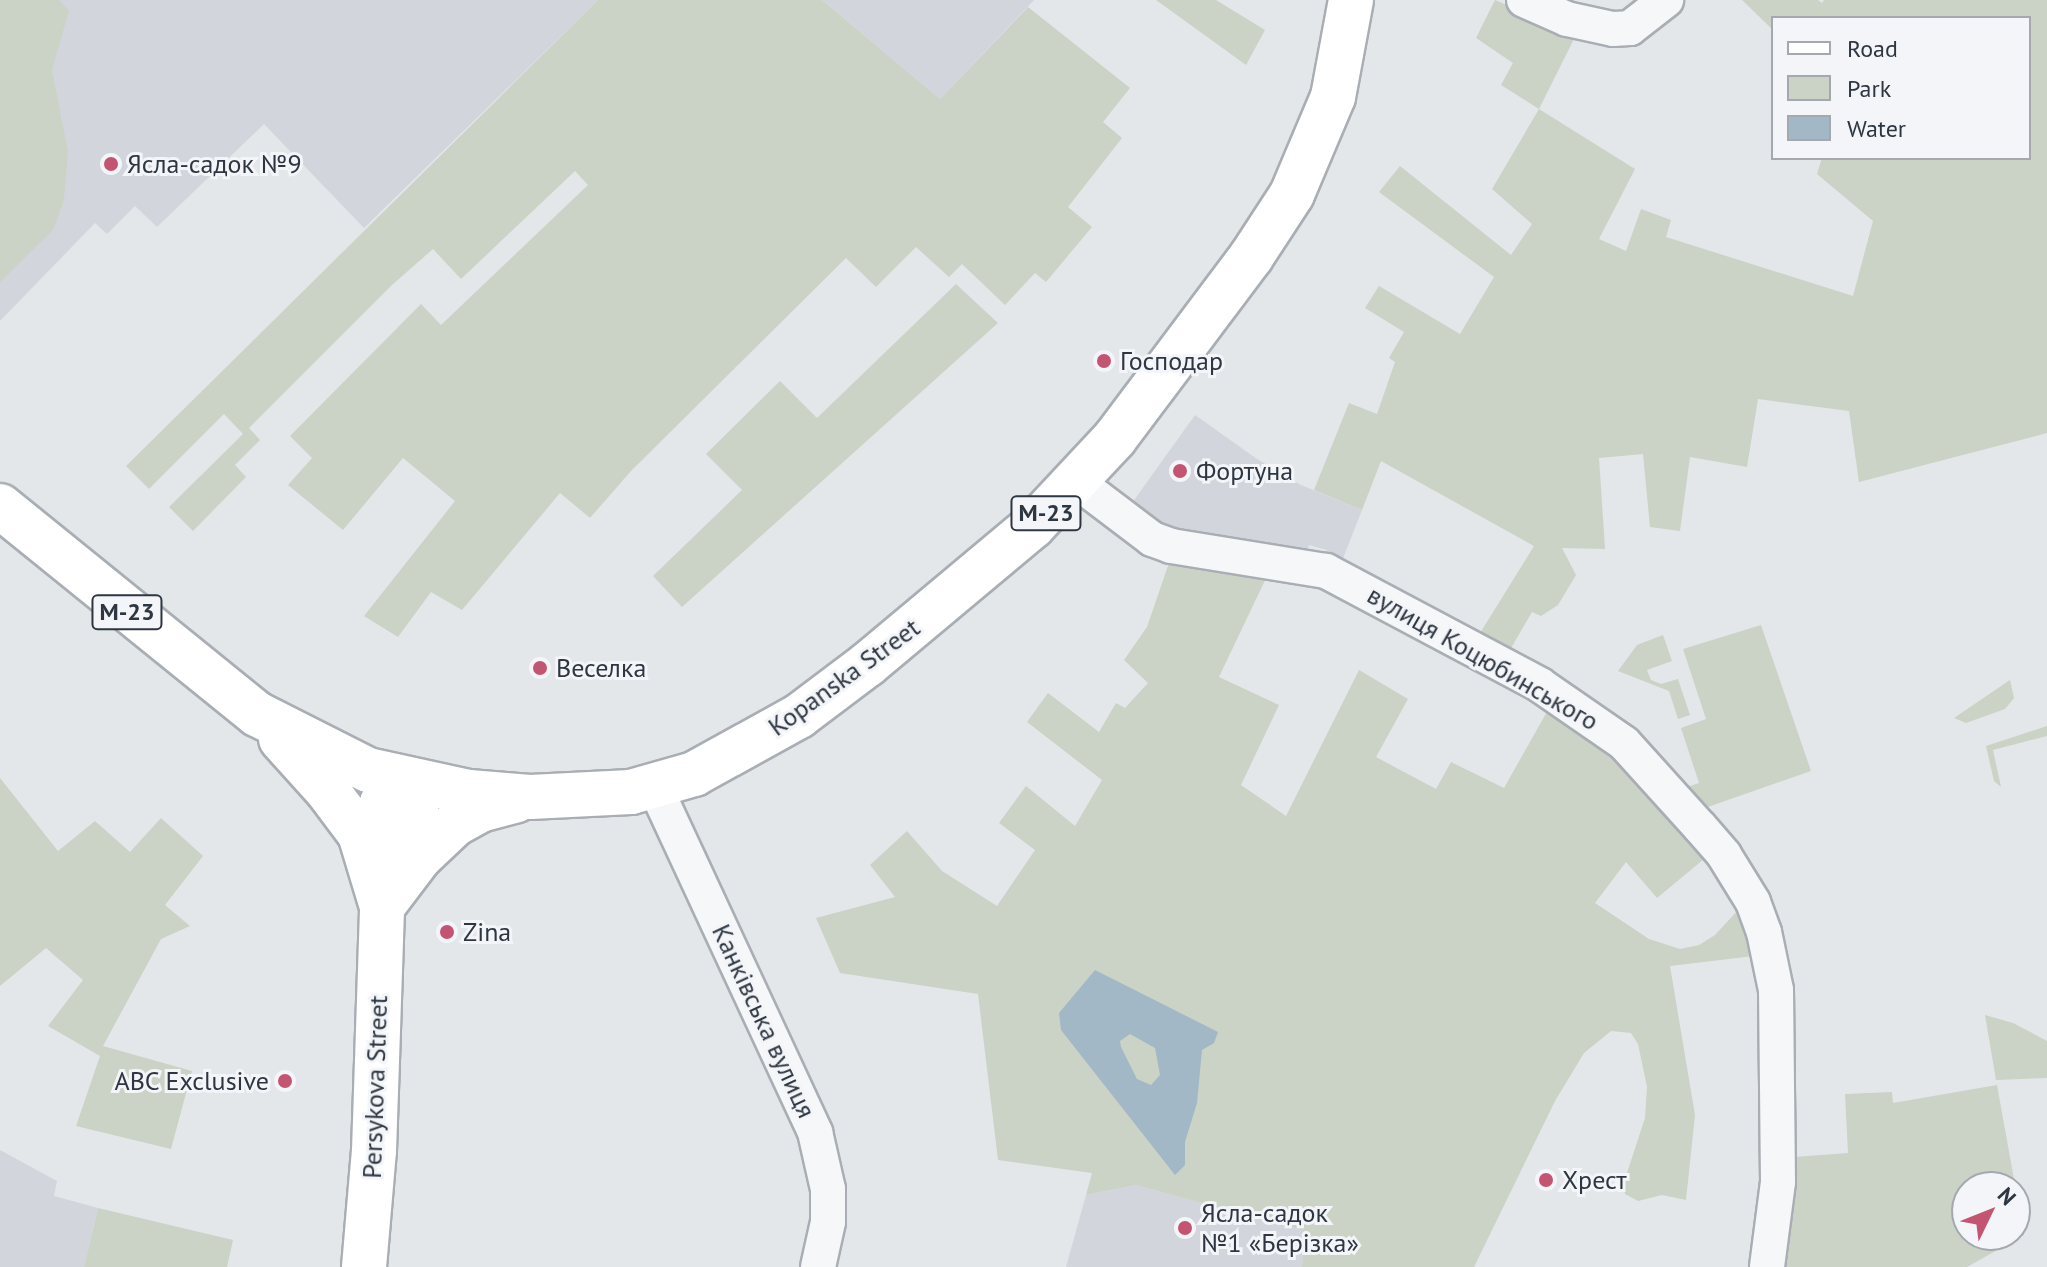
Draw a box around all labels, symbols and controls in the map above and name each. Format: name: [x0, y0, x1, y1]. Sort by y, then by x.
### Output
legend: [1771, 16, 2031, 160]
text: Road: [1847, 33, 1898, 64]
text: Park: [1847, 73, 1891, 104]
text: Water: [1847, 113, 1906, 144]
place label: Ясла-садок №9: [127, 148, 302, 180]
marker: Ясла-садок №9: [102, 155, 120, 173]
place label: Господар: [1120, 345, 1223, 377]
marker: Господар: [1095, 352, 1113, 370]
place label: Фортуна: [1196, 455, 1293, 487]
marker: Фортуна: [1171, 462, 1189, 480]
road number: М-23: [1010, 493, 1082, 533]
street label: вулиця Коцюбинського: [1362, 579, 1604, 737]
road number: М-23: [91, 592, 163, 632]
street label: Kopanska Street: [762, 612, 926, 742]
place label: Веселка: [556, 652, 646, 684]
marker: Веселка: [531, 659, 549, 677]
place label: Zina: [463, 916, 511, 948]
street label: Канківська вулиця: [706, 919, 822, 1123]
marker: Zina: [438, 923, 456, 941]
street label: Persykova Street: [356, 995, 394, 1179]
place label: ABC Exclusive: [113, 1065, 269, 1097]
marker: ABC Exclusive: [276, 1072, 294, 1090]
place label: Хрест: [1562, 1164, 1627, 1196]
marker: Хрест: [1537, 1171, 1555, 1189]
north arrow: [1951, 1171, 2031, 1251]
text: N: [1992, 1181, 2022, 1211]
place label: Ясла-садок №1 «Берізка»: [1201, 1197, 1359, 1258]
marker: Ясла-садок №1 «Берізка»: [1176, 1219, 1194, 1237]

